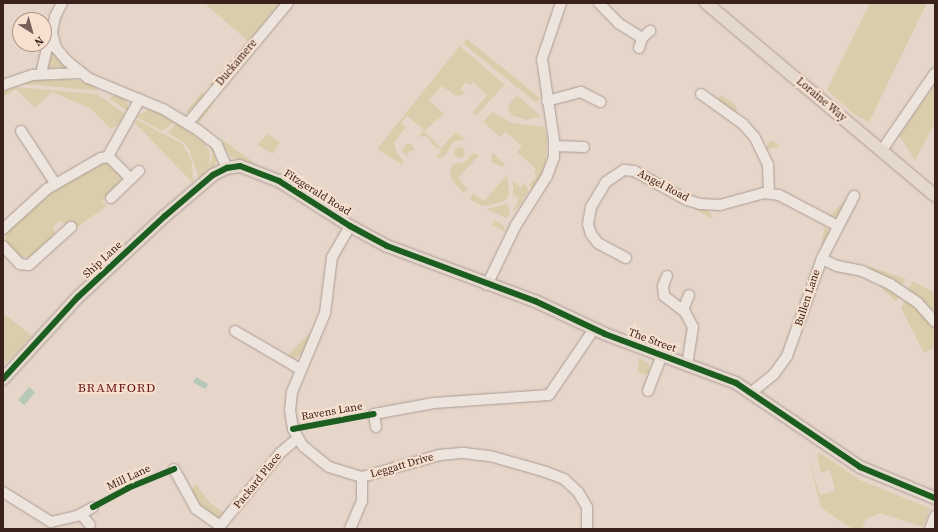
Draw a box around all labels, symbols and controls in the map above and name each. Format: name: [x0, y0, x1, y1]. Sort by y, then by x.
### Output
north arrow: [12, 12, 52, 52]
text: N: [31, 33, 47, 50]
street label: Duckamere: [214, 37, 260, 89]
street label: Loraine Way: [793, 75, 849, 125]
street label: Fitzgerald Road: [281, 167, 353, 219]
street label: Angel Road: [635, 167, 691, 205]
street label: Ship Lane: [81, 239, 125, 281]
street label: Bullen Lane: [793, 268, 823, 328]
street label: The Street: [626, 326, 678, 356]
district label: BRAMFORD: [78, 380, 156, 396]
street label: Ravens Lane: [300, 400, 364, 424]
street label: Packard Place: [231, 450, 285, 512]
street label: Leggatt Drive: [369, 451, 435, 481]
street label: Mill Lane: [105, 462, 153, 494]

